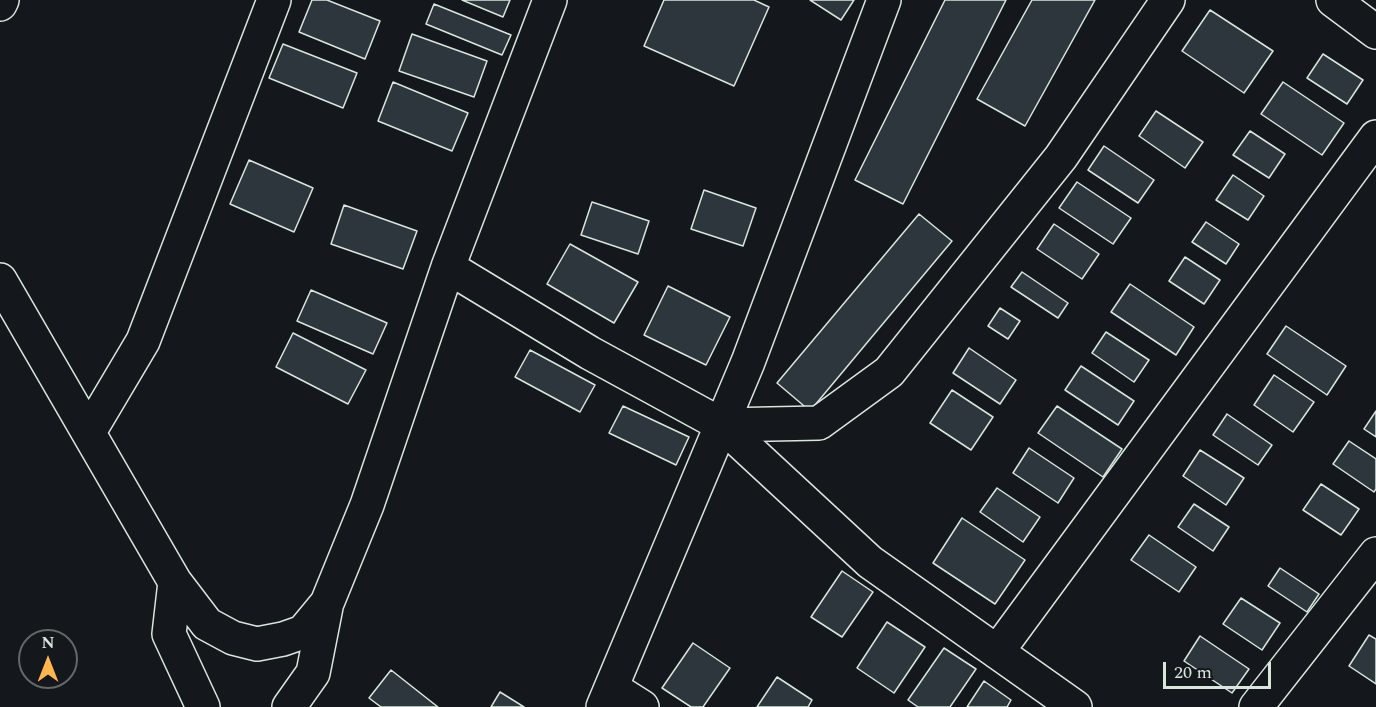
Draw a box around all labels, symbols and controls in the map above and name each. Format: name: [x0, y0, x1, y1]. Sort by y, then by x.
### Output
north arrow: [18, 629, 78, 689]
text: N: [41, 631, 55, 655]
scale bar: [1166, 650, 1274, 688]
text: 20 m: [1174, 659, 1212, 686]

